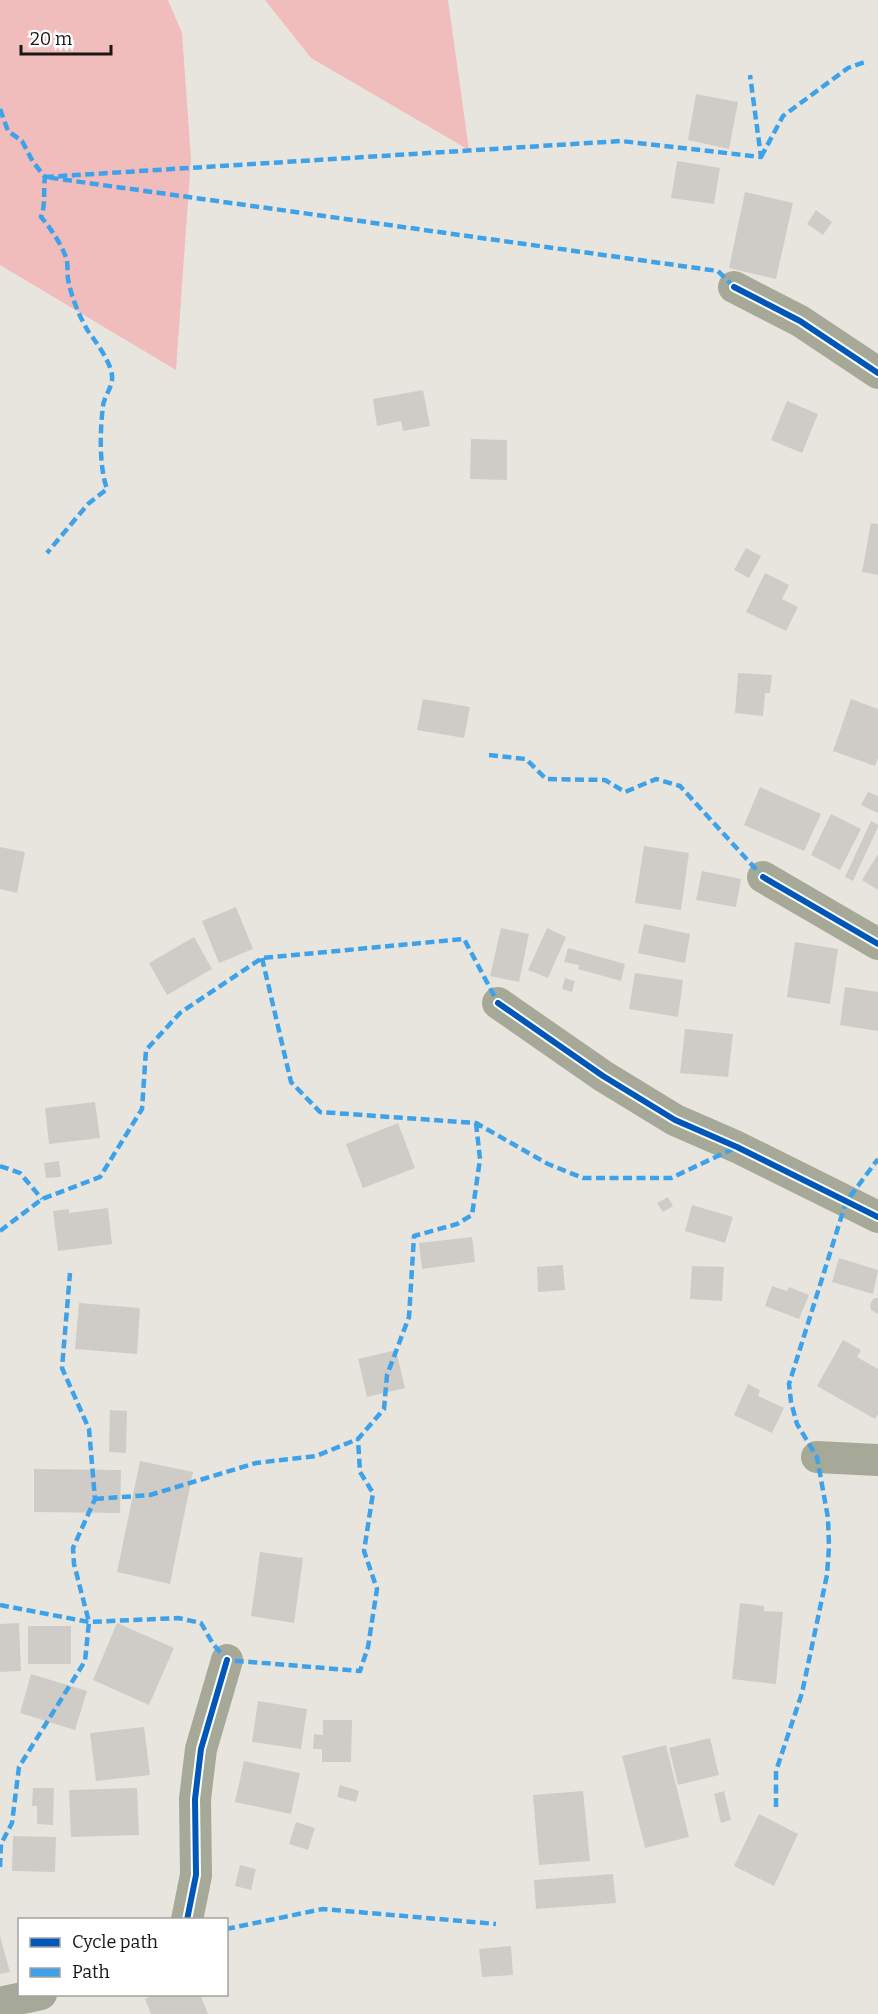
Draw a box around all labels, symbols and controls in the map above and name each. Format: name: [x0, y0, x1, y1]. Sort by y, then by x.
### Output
scale bar: [21, 18, 111, 56]
text: 20 m: [30, 28, 72, 50]
legend: [18, 1918, 228, 1996]
text: Cycle path: [72, 1931, 158, 1953]
text: Path: [72, 1961, 110, 1983]

